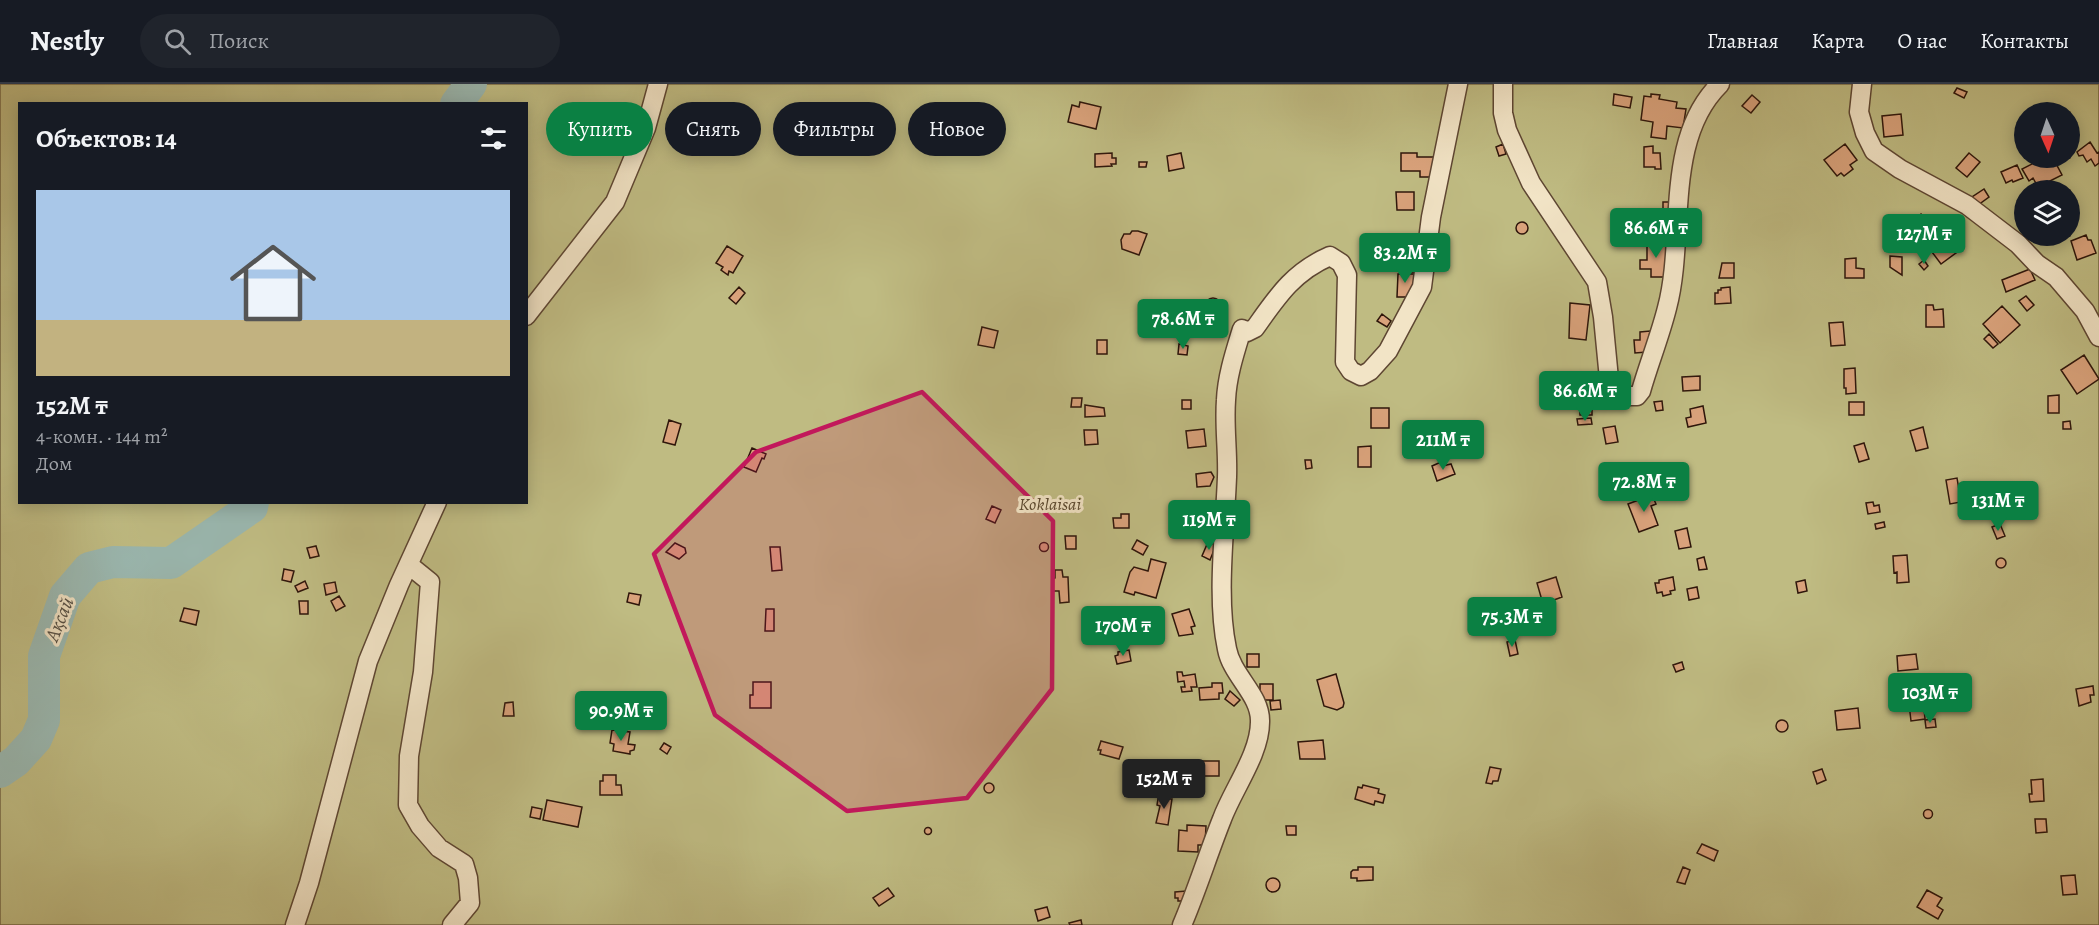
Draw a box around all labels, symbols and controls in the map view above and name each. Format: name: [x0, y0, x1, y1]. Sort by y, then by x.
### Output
search box: [140, 14, 560, 68]
text: Nestly: [30, 22, 104, 60]
icon: search: [161, 25, 194, 58]
text: Поиск: [209, 26, 269, 56]
text: Главная: [1707, 27, 1779, 55]
text: Карта: [1812, 27, 1864, 55]
text: О нас: [1897, 27, 1947, 55]
text: Контакты: [1980, 27, 2069, 55]
chip: Купить: [546, 102, 653, 156]
chip: Снять: [665, 102, 761, 156]
chip: Фильтры: [773, 102, 896, 156]
chip: Новое: [908, 102, 1006, 156]
north arrow: [2014, 102, 2080, 168]
map controls: [2014, 102, 2080, 246]
text: Объектов: 14: [36, 121, 177, 156]
icon: filters: [477, 122, 510, 155]
button: layers: [2014, 180, 2080, 246]
pin: 86.6M ₸: [1601, 208, 1711, 259]
text: 86.6M ₸: [1624, 214, 1688, 241]
pin: 127M ₸: [1875, 214, 1973, 265]
text: 127M ₸: [1896, 220, 1952, 247]
icon: home: [219, 229, 327, 337]
pin: 83.2M ₸: [1350, 233, 1460, 284]
text: 83.2M ₸: [1373, 239, 1437, 266]
pin: 78.6M ₸: [1128, 299, 1238, 350]
text: 78.6M ₸: [1151, 305, 1215, 332]
pin: 86.6M ₸: [1530, 371, 1640, 422]
text: 86.6M ₸: [1553, 377, 1617, 404]
text: 152M ₸: [36, 388, 108, 423]
pin: 211M ₸: [1394, 420, 1492, 471]
text: 4-комн. · 144 m²: [36, 423, 168, 450]
text: 211M ₸: [1416, 426, 1470, 453]
text: Дом: [36, 450, 72, 477]
pin: 72.8M ₸: [1589, 462, 1699, 513]
text: 72.8M ₸: [1612, 468, 1676, 495]
pin: 131M ₸: [1949, 481, 2047, 532]
text: 131M ₸: [1972, 487, 2025, 514]
park label: Koklaisai: [1019, 492, 1081, 516]
pin: 119M ₸: [1160, 500, 1258, 551]
text: 119M ₸: [1182, 506, 1236, 533]
water label: Ақсай: [38, 593, 81, 646]
pin: 75.3M ₸: [1457, 597, 1567, 648]
text: 75.3M ₸: [1481, 603, 1543, 630]
pin: 170M ₸: [1074, 606, 1172, 657]
text: 170M ₸: [1095, 612, 1151, 639]
pin: 103M ₸: [1881, 673, 1979, 724]
text: 103M ₸: [1902, 679, 1958, 706]
pin: 90.9M ₸: [566, 691, 676, 742]
text: 90.9M ₸: [589, 697, 653, 724]
pin: 152M ₸: [1115, 759, 1213, 810]
text: 152M ₸: [1136, 765, 1192, 792]

